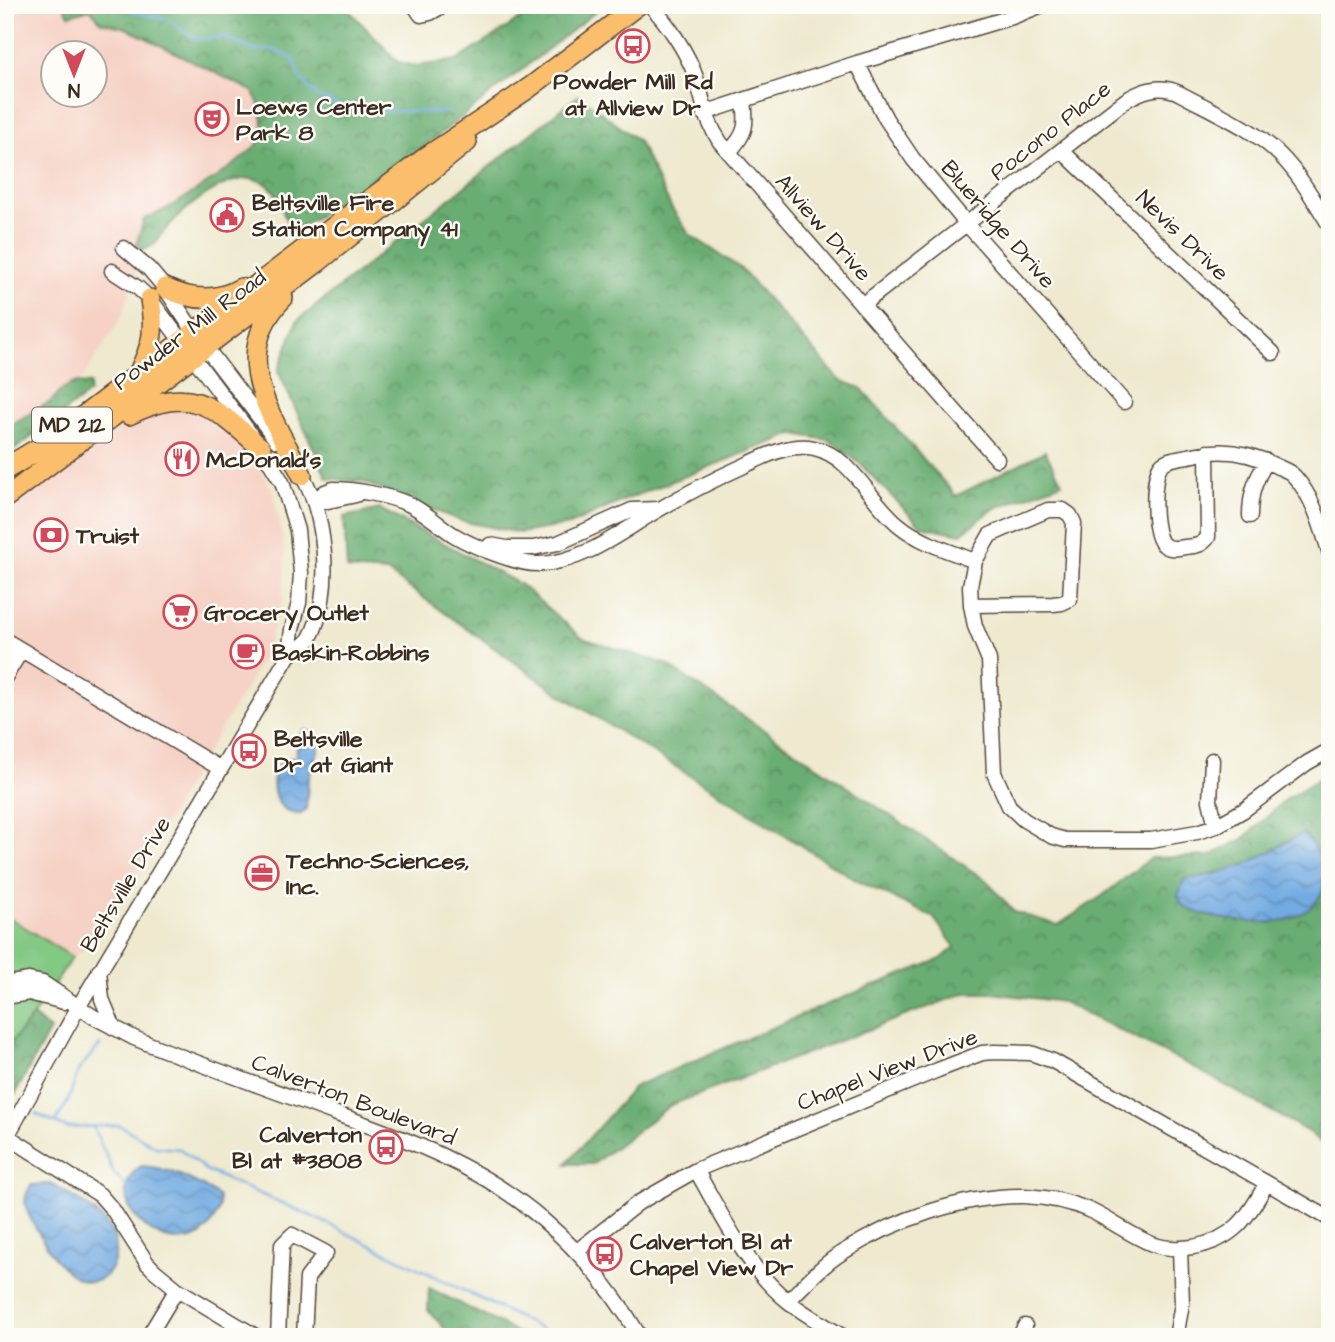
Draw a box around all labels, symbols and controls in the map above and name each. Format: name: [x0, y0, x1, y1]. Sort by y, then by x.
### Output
bus stop icon: Powder Mill Rd at Allview Dr: [614, 27, 652, 65]
north arrow: [38, 38, 108, 108]
place label: Powder Mill Rd at Allview Dr: [553, 66, 713, 124]
street label: Pocono Place: [983, 73, 1118, 188]
text: N: [68, 76, 80, 103]
place label: Loews Center Park 8: [236, 91, 392, 149]
theatre icon: Loews Center Park 8: [193, 100, 231, 138]
street label: Blueridge Drive: [933, 153, 1063, 297]
street label: Allview Drive: [768, 167, 879, 288]
street label: Nevis Drive: [1129, 183, 1236, 288]
place label: Beltsville Fire Station Company 41: [251, 187, 458, 247]
public building icon: Beltsville Fire Station Company 41: [208, 196, 246, 234]
street label: Powder Mill Road: [106, 261, 273, 398]
road number: MD 212: [32, 408, 112, 442]
restaurant icon: McDonald's: [163, 440, 201, 478]
place label: McDonald's: [206, 444, 322, 476]
bank icon: Truist: [32, 516, 70, 554]
place label: Truist: [75, 520, 140, 552]
supermarket icon: Grocery Outlet: [161, 593, 199, 631]
place label: Grocery Outlet: [204, 597, 370, 631]
cafe icon: Baskin-Robbins: [228, 633, 266, 671]
place label: Baskin-Robbins: [272, 637, 430, 669]
place label: Beltsville Dr at Giant: [274, 723, 394, 781]
bus stop icon: Beltsville Dr at Giant: [230, 732, 268, 770]
street label: Beltsville Drive: [73, 811, 179, 958]
place label: Techno-Sciences, Inc.: [285, 845, 470, 903]
office icon: Techno-Sciences, Inc.: [243, 854, 281, 892]
street label: Chapel View Drive: [792, 1021, 982, 1119]
street label: Calverton Boulevard: [247, 1046, 461, 1154]
place label: Calverton Bl at #3808: [232, 1119, 362, 1177]
bus stop icon: Calverton Bl at #3808: [367, 1128, 405, 1166]
place label: Calverton Bl at Chapel View Dr: [630, 1226, 794, 1284]
bus stop icon: Calverton Bl at Chapel View Dr: [586, 1235, 624, 1273]

